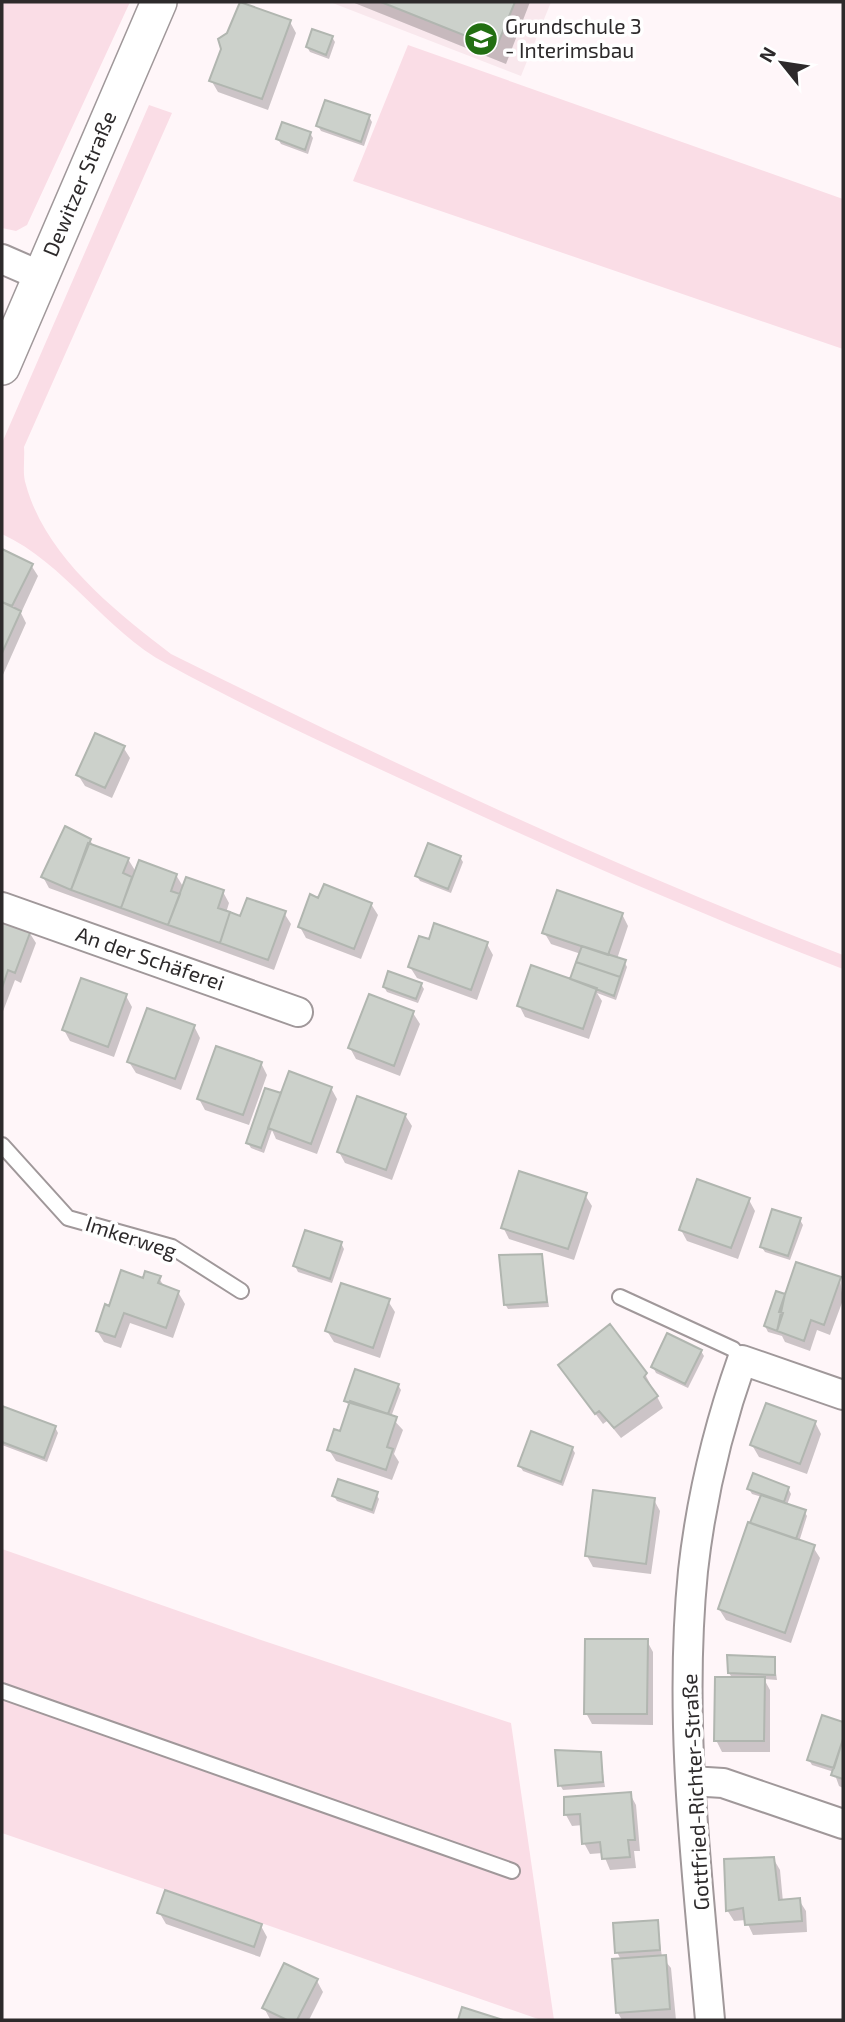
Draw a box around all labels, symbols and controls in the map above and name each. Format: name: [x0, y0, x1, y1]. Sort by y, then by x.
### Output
place label: Grundschule 3 - Interimsbau: [505, 13, 642, 62]
school or university icon: Grundschule 3 - Interimsbau: [462, 20, 500, 58]
north arrow: [747, 28, 817, 98]
text: N: [753, 43, 780, 66]
street label: Dewitzer Straße: [37, 107, 120, 260]
street label: An der Schäferei: [73, 920, 228, 995]
street label: Imkerweg: [83, 1210, 180, 1263]
street label: Gottfried-Richter-Straße: [676, 1673, 713, 1911]

